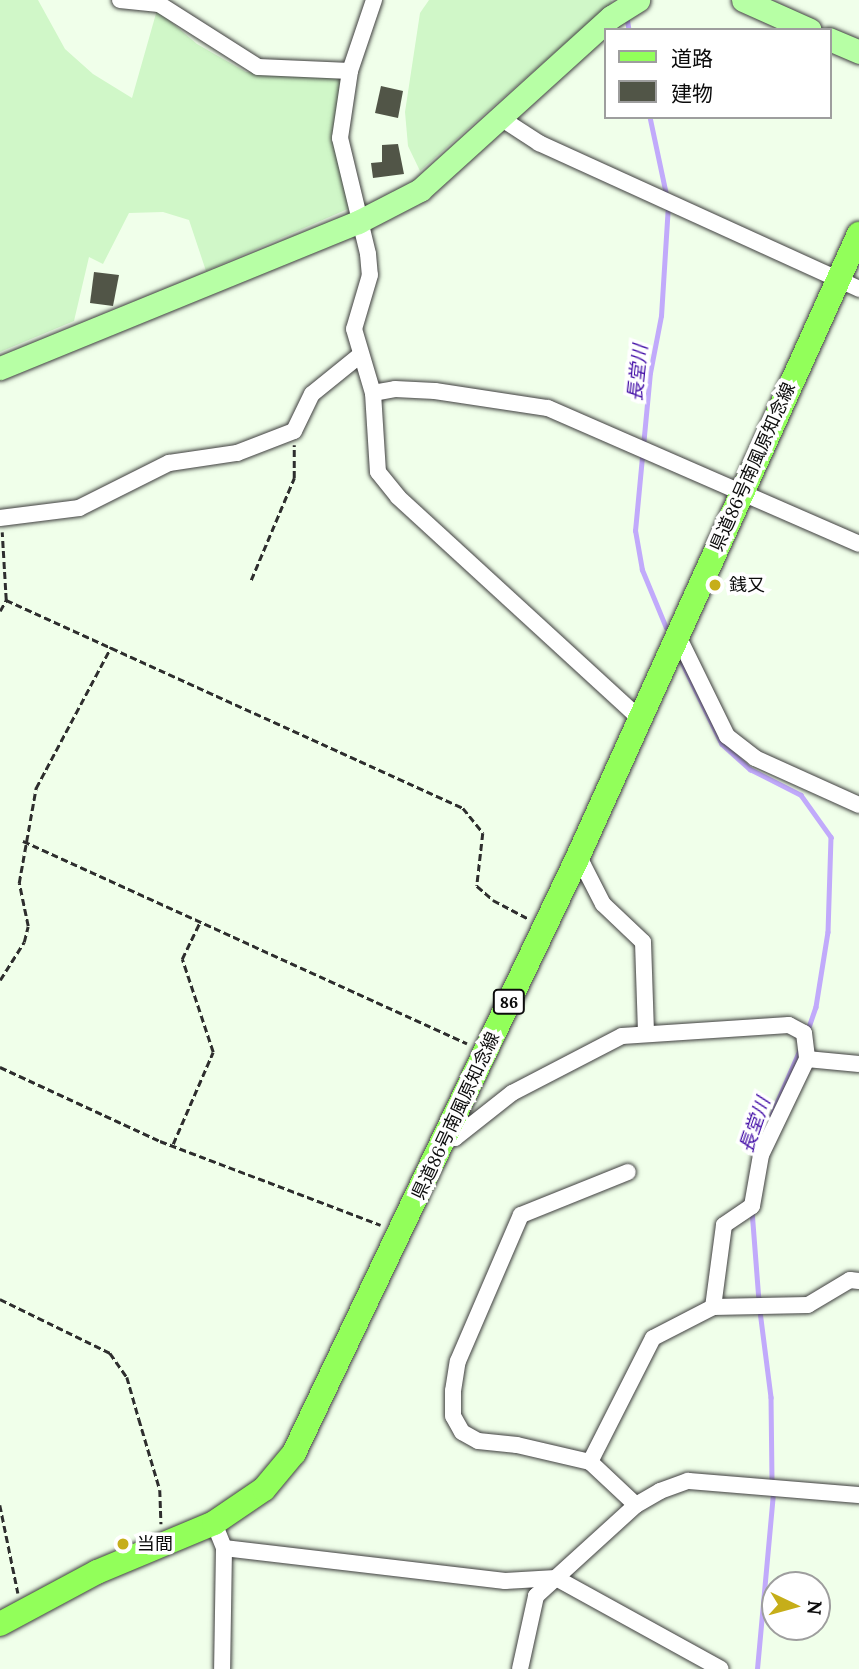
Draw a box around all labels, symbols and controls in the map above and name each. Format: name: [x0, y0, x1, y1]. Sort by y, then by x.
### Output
legend: [604, 28, 831, 119]
text: 道路: [671, 45, 713, 72]
text: 建物: [671, 80, 713, 107]
water label: 長堂川: [624, 343, 652, 403]
street label: 県道86号南風原知念線: [706, 379, 800, 555]
place label: 銭又: [729, 574, 765, 596]
marker: 銭又: [707, 577, 723, 593]
road number: 86: [491, 990, 526, 1014]
street label: 県道86号南風原知念線: [408, 1029, 504, 1203]
water label: 長堂川: [735, 1094, 775, 1156]
place label: 当間: [137, 1533, 173, 1555]
marker: 当間: [115, 1536, 131, 1552]
north arrow: [761, 1571, 831, 1641]
text: N: [802, 1599, 828, 1616]

